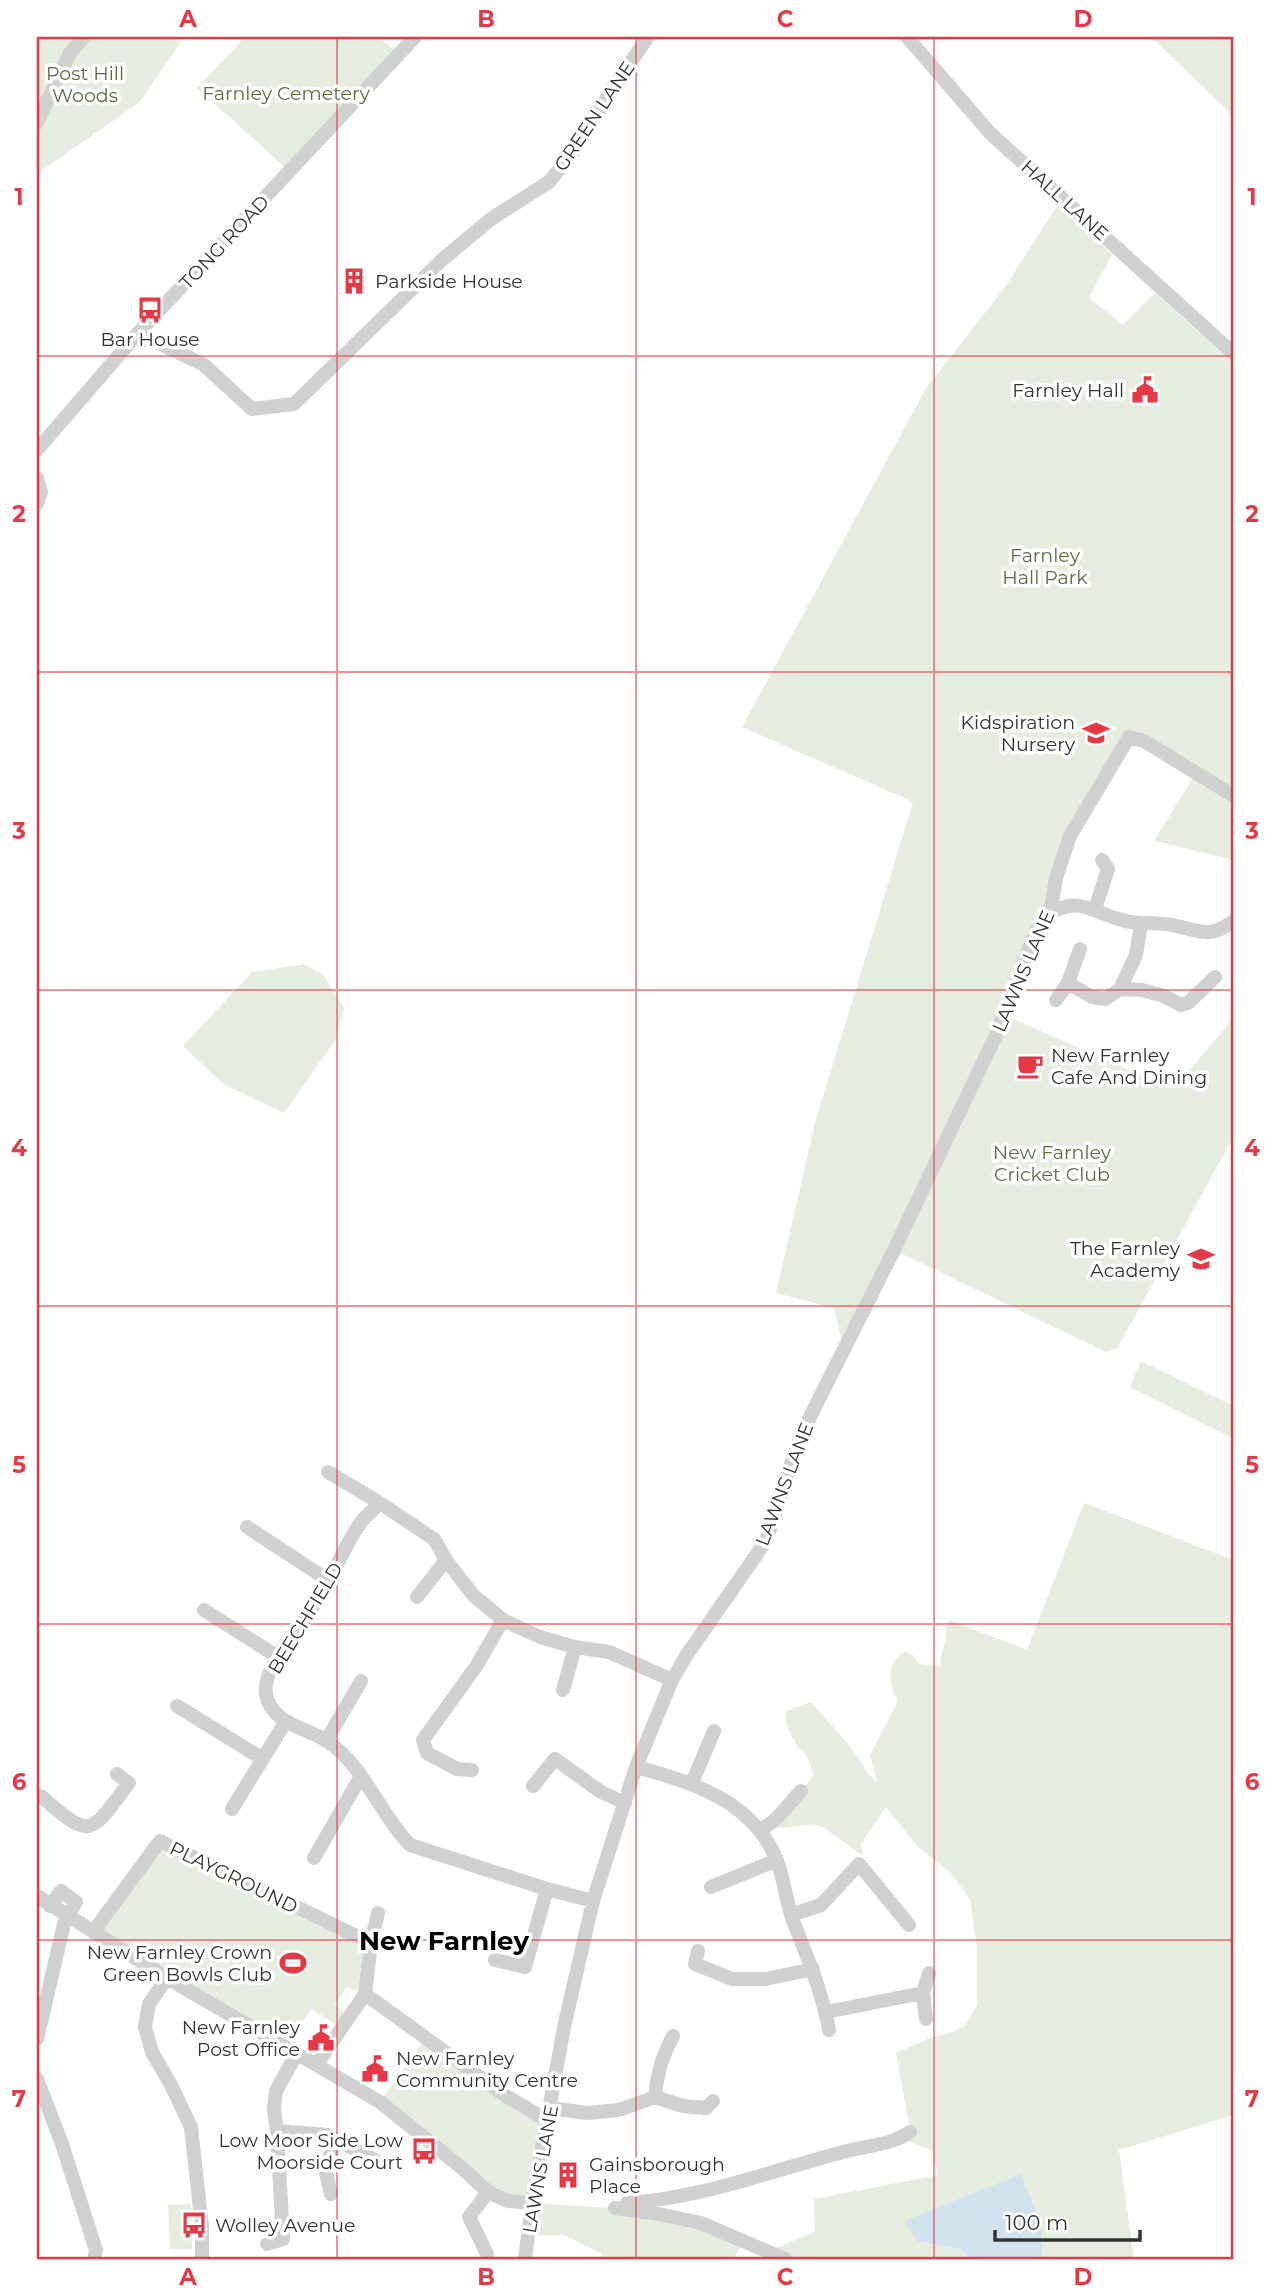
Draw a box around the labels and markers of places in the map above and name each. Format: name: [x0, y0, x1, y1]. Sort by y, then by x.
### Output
building icon: Parkside House: [339, 266, 369, 296]
place label: Parkside House: [375, 270, 523, 293]
bus stop icon: Bar House: [135, 295, 165, 325]
place label: Bar House: [100, 328, 200, 351]
public building icon: Farnley Hall: [1130, 375, 1160, 405]
place label: Farnley Hall: [1012, 379, 1124, 402]
place label: Kidspiration Nursery: [961, 711, 1076, 756]
school or university icon: Kidspiration Nursery: [1081, 718, 1111, 748]
place label: New Farnley Cafe And Dining: [1051, 1044, 1207, 1089]
cafe icon: New Farnley Cafe And Dining: [1015, 1051, 1045, 1081]
place label: The Farnley Academy: [1070, 1237, 1181, 1282]
school or university icon: The Farnley Academy: [1186, 1244, 1216, 1274]
place label: New Farnley Crown Green Bowls Club: [87, 1941, 272, 1986]
sports icon: New Farnley Crown Green Bowls Club: [278, 1948, 308, 1978]
place label: New Farnley Post Office: [182, 2016, 301, 2061]
public building icon: New Farnley Post Office: [306, 2023, 336, 2053]
place label: New Farnley Community Centre: [396, 2047, 578, 2092]
public building icon: New Farnley Community Centre: [360, 2054, 390, 2084]
place label: Low Moor Side Low Moorside Court: [219, 2129, 403, 2174]
bus stop icon: Low Moor Side Low Moorside Court: [409, 2136, 439, 2166]
place label: Gainsborough Place: [589, 2153, 725, 2198]
building icon: Gainsborough Place: [553, 2160, 583, 2190]
bus stop icon: Wolley Avenue: [179, 2210, 209, 2240]
place label: Wolley Avenue: [215, 2214, 356, 2237]

